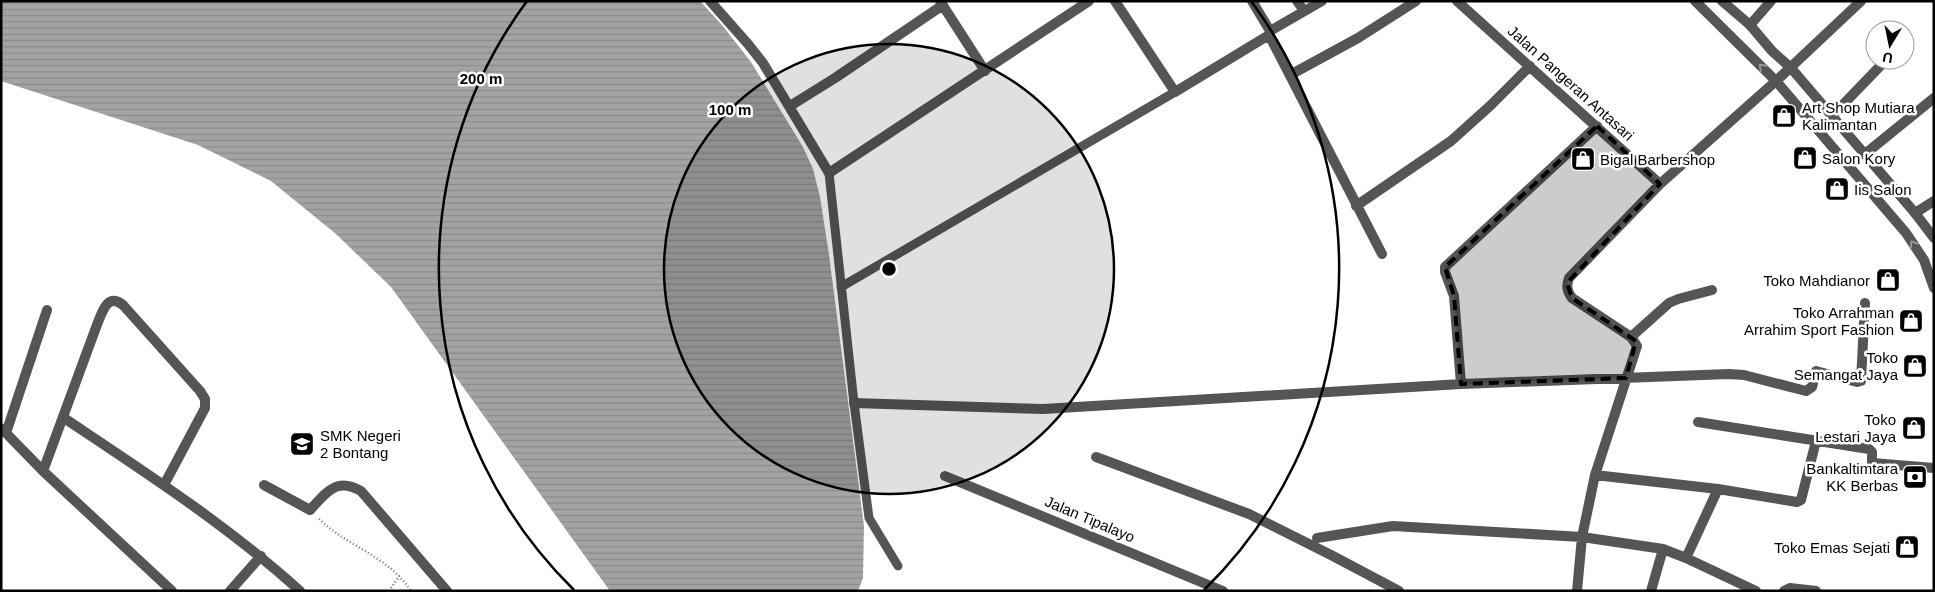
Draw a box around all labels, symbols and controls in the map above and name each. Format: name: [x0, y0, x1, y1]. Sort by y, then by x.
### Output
north arrow: [1865, 20, 1915, 70]
street label: Jalan Pangeran Antasari: [1505, 22, 1637, 144]
text: U: [1881, 49, 1894, 67]
one-way arrow: [1759, 64, 1768, 73]
text: 200 m: [460, 70, 502, 87]
place label: Art Shop Mutiara Kalimantan: [1802, 99, 1915, 133]
text: 100 m: [709, 101, 751, 118]
shop icon: Art Shop Mutiara Kalimantan: [1771, 103, 1797, 129]
shop icon: Salon Kory: [1792, 145, 1818, 171]
shop icon: Bigal Barbershop: [1570, 146, 1596, 172]
place label: Salon Kory: [1822, 150, 1896, 167]
place label: Bigal Barbershop: [1600, 151, 1715, 168]
shop icon: Iis Salon: [1824, 176, 1850, 202]
place label: Iis Salon: [1854, 181, 1912, 198]
one-way arrow: [1910, 240, 1919, 249]
centre of rings: [880, 260, 898, 278]
shop icon: Toko Mahdianor: [1875, 267, 1901, 293]
place label: Toko Mahdianor: [1763, 272, 1870, 289]
place label: Toko Arrahman Arrahim Sport Fashion: [1744, 304, 1894, 338]
shop icon: Toko Arrahman Arrahim Sport Fashion: [1898, 308, 1924, 334]
place label: Toko Semangat Jaya: [1794, 349, 1899, 383]
shop icon: Toko Semangat Jaya: [1902, 353, 1928, 379]
place label: Toko Lestari Jaya: [1815, 411, 1897, 445]
shop icon: Toko Lestari Jaya: [1901, 415, 1927, 441]
place label: SMK Negeri 2 Bontang: [320, 427, 401, 461]
school or university icon: SMK Negeri 2 Bontang: [289, 431, 315, 457]
place label: Bankaltimtara KK Berbas: [1806, 460, 1899, 494]
bank icon: Bankaltimtara KK Berbas: [1902, 464, 1928, 490]
street label: Jalan Tipalayo: [1043, 492, 1137, 546]
shop icon: Toko Emas Sejati: [1894, 534, 1920, 560]
place label: Toko Emas Sejati: [1774, 539, 1890, 556]

